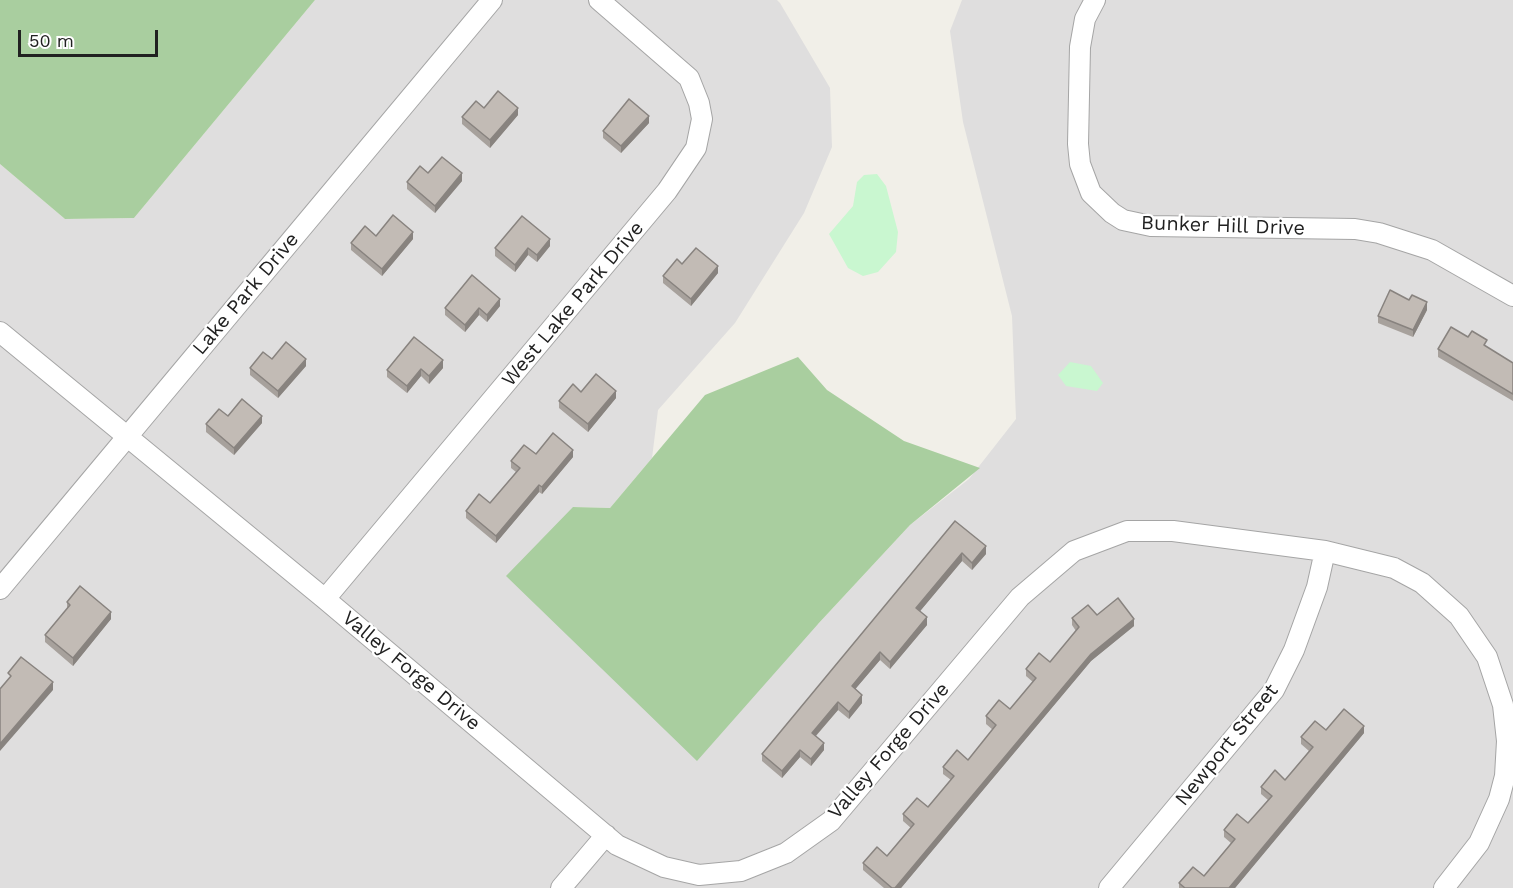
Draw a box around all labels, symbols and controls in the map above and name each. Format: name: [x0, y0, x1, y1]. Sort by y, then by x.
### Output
scale bar: [21, 18, 160, 56]
text: 50 m: [29, 30, 74, 51]
street label: Bunker Hill Drive: [1141, 211, 1305, 241]
street label: West Lake Park Drive: [497, 217, 649, 391]
street label: Lake Park Drive: [188, 228, 304, 360]
street label: Valley Forge Drive: [337, 606, 485, 736]
street label: Valley Forge Drive: [823, 678, 955, 824]
street label: Newport Street: [1170, 679, 1284, 811]

